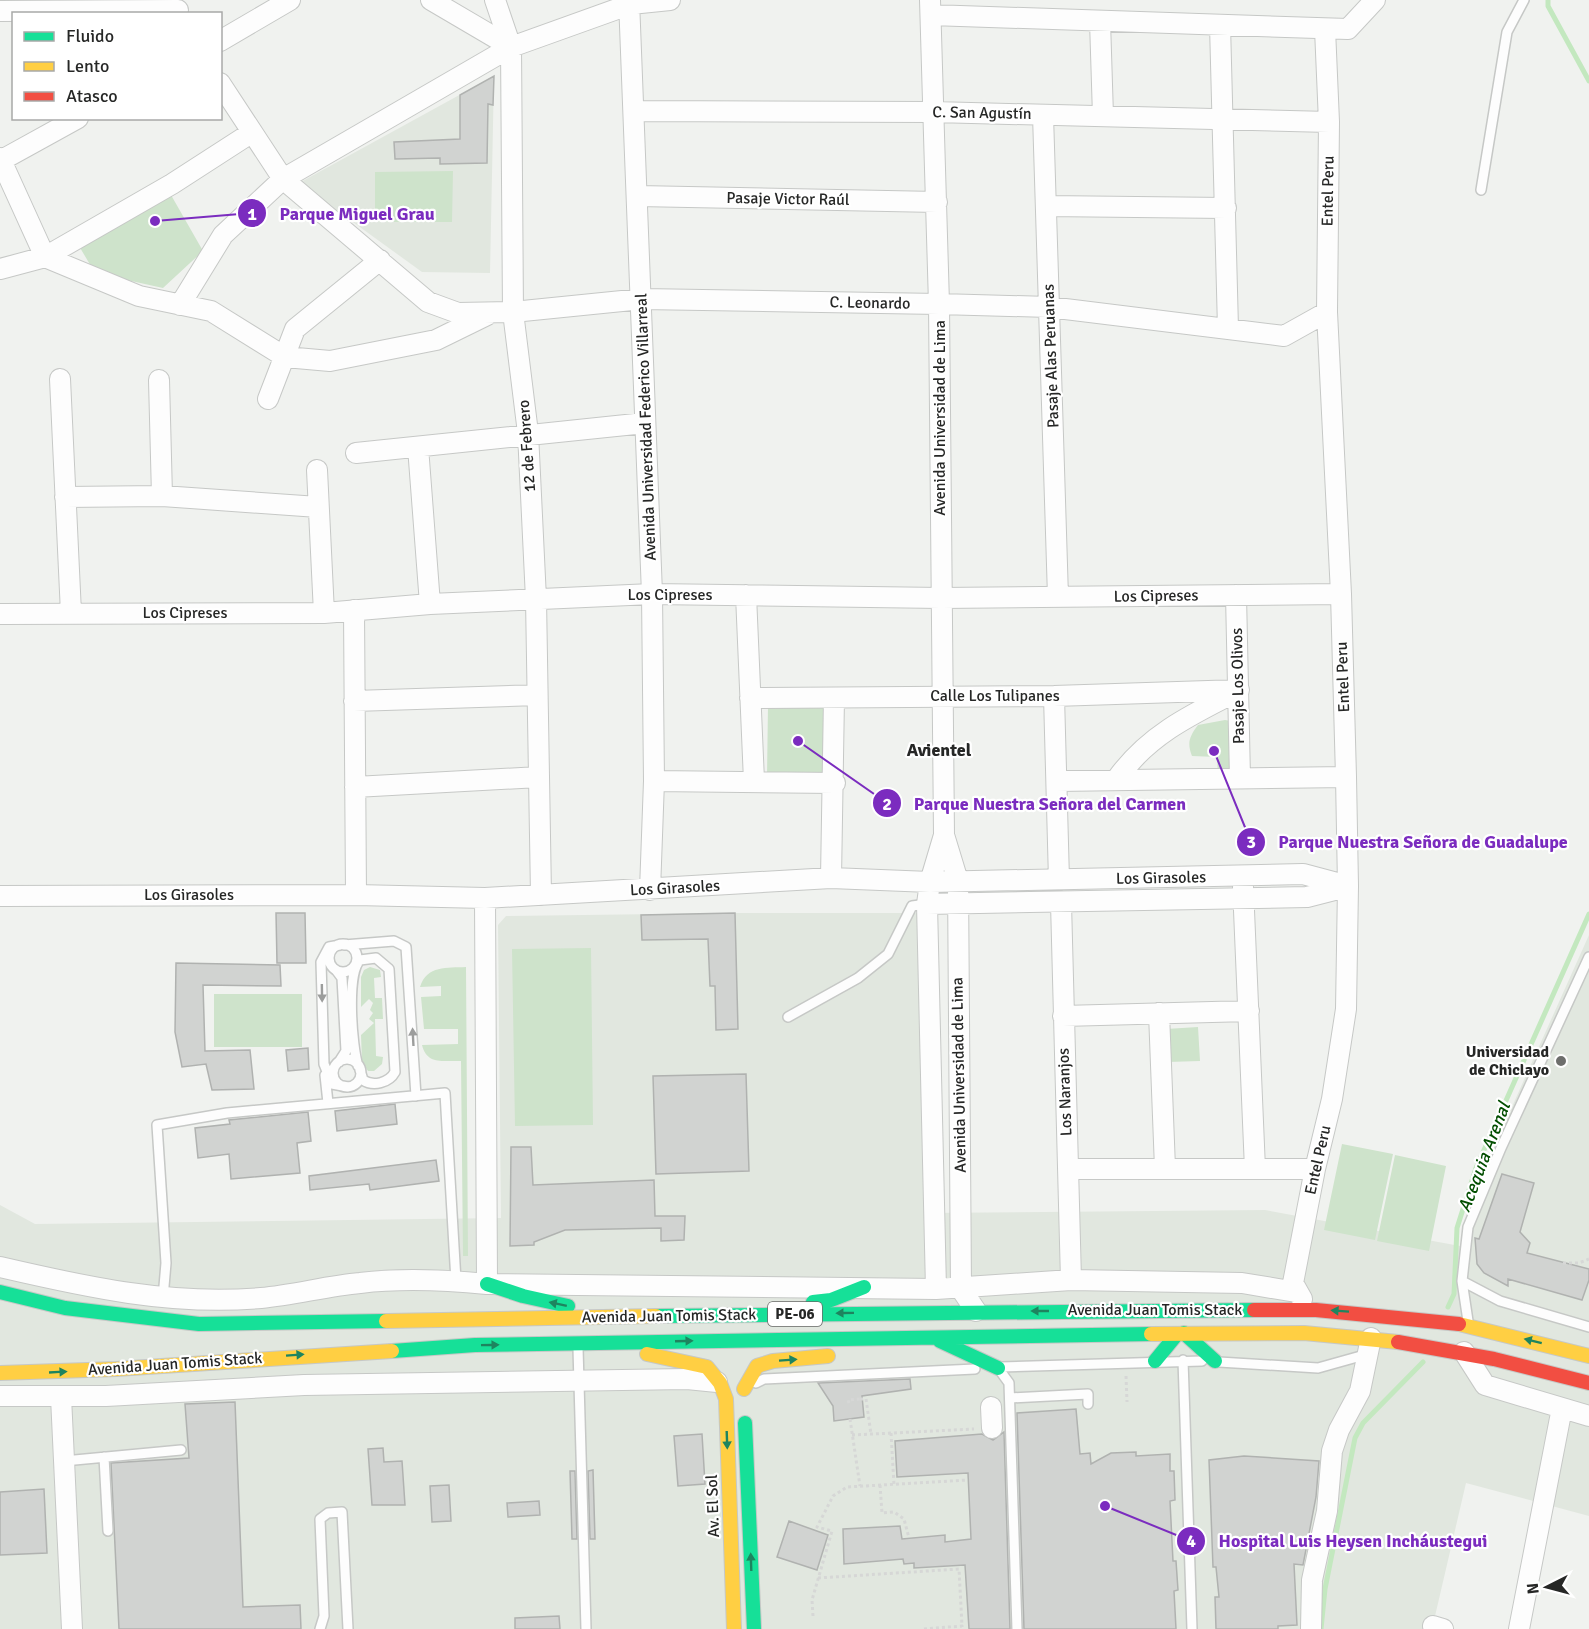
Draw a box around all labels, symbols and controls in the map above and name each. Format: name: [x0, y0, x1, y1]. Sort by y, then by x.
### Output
legend: [12, 12, 222, 120]
text: Fluido: [66, 25, 114, 47]
text: Lento: [66, 55, 109, 77]
text: Atasco: [66, 85, 118, 107]
street label: C. San Agustín: [932, 102, 1032, 124]
street label: Entel Peru: [1317, 155, 1339, 227]
street label: Pasaje Victor Raúl: [726, 188, 850, 210]
callout: Parque Miguel Grau: [237, 195, 446, 231]
text: 1: [247, 203, 257, 225]
text: Parque Miguel Grau: [279, 203, 435, 225]
street label: Pasaje Alas Peruanas: [1038, 284, 1064, 428]
street label: C. Leonardo: [829, 292, 911, 314]
street label: Avenida Universidad Federico Villarreal: [631, 293, 661, 561]
street label: Avenida Universidad de Lima: [930, 320, 950, 516]
street label: 12 de Febrero: [514, 399, 540, 493]
street label: Los Cipreses: [628, 585, 712, 605]
street label: Los Cipreses: [1113, 585, 1199, 607]
street label: Los Cipreses: [143, 603, 227, 623]
street label: Pasaje Los Olivos: [1227, 628, 1249, 744]
street label: Entel Peru: [1332, 641, 1354, 713]
street label: Calle Los Tulipanes: [930, 686, 1060, 706]
district label: Avientel: [907, 739, 972, 761]
callout: Parque Nuestra Señora del Carmen: [872, 785, 1198, 821]
text: 2: [882, 793, 892, 815]
text: Parque Nuestra Señora del Carmen: [914, 793, 1186, 815]
callout: Parque Nuestra Señora de Guadalupe: [1236, 824, 1580, 860]
text: 3: [1246, 831, 1256, 853]
text: Parque Nuestra Señora de Guadalupe: [1278, 831, 1568, 853]
street label: Los Girasoles: [1116, 867, 1206, 889]
street label: Los Girasoles: [629, 876, 721, 900]
street label: Los Girasoles: [144, 885, 234, 905]
street label: Avenida Universidad de Lima: [947, 977, 971, 1173]
one-way arrow: [317, 983, 327, 1002]
one-way arrow: [408, 1028, 417, 1047]
place label: Universidad de Chiclayo: [1466, 1042, 1549, 1080]
street label: Los Naranjos: [1053, 1048, 1077, 1136]
marker: Universidad de Chiclayo: [1554, 1054, 1568, 1068]
water label: Acequia Arenal: [1453, 1097, 1516, 1215]
street label: Entel Peru: [1300, 1123, 1336, 1197]
one-way arrow: [548, 1299, 567, 1308]
street label: Avenida Juan Tomis Stack: [1068, 1300, 1242, 1320]
road number: PE-06: [768, 1302, 822, 1326]
street label: Avenida Juan Tomis Stack: [582, 1304, 756, 1328]
one-way arrow: [1031, 1306, 1050, 1316]
one-way arrow: [1331, 1306, 1350, 1316]
one-way arrow: [836, 1308, 855, 1318]
one-way arrow: [675, 1336, 694, 1346]
one-way arrow: [1523, 1336, 1541, 1345]
one-way arrow: [480, 1340, 499, 1350]
street label: Avenida Juan Tomis Stack: [87, 1348, 263, 1380]
one-way arrow: [285, 1351, 304, 1360]
one-way arrow: [778, 1355, 797, 1364]
one-way arrow: [49, 1368, 68, 1377]
one-way arrow: [722, 1431, 732, 1450]
street label: Av. El Sol: [702, 1474, 724, 1538]
callout: Hospital Luis Heysen Incháustegui: [1176, 1523, 1499, 1559]
text: 4: [1186, 1530, 1196, 1552]
text: Hospital Luis Heysen Incháustegui: [1219, 1530, 1487, 1552]
one-way arrow: [746, 1552, 756, 1571]
north arrow: [1517, 1557, 1577, 1617]
text: N: [1523, 1582, 1544, 1595]

